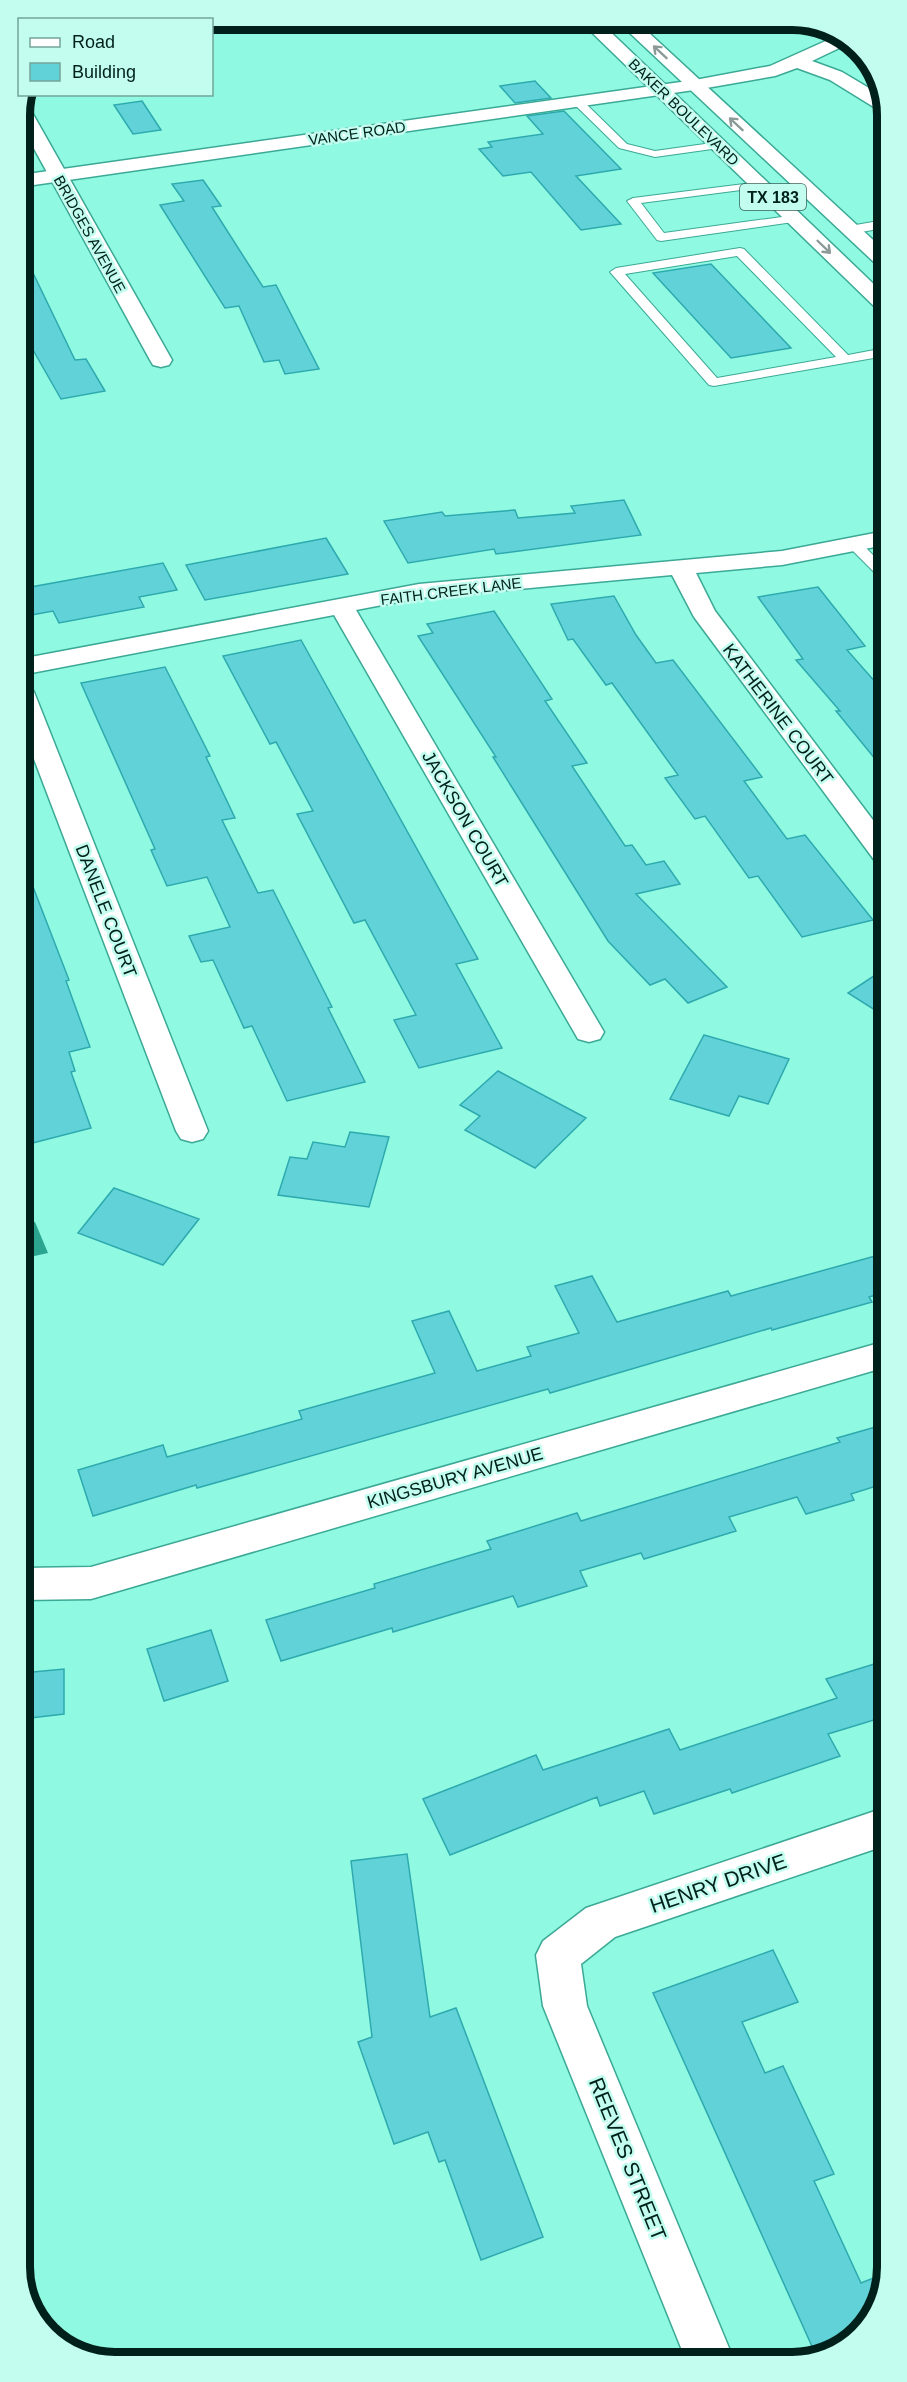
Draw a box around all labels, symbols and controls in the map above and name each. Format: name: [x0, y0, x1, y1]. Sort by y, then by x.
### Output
legend: [18, 18, 213, 96]
text: Road: [72, 32, 115, 52]
one-way arrow: [653, 45, 668, 59]
street label: BAKER BOULEVARD: [625, 55, 743, 169]
text: Building: [72, 62, 136, 82]
one-way arrow: [729, 117, 744, 131]
street label: VANCE ROAD: [307, 118, 407, 148]
street label: BRIDGES AVENUE: [51, 172, 129, 296]
road number: TX 183: [740, 184, 806, 210]
one-way arrow: [817, 239, 832, 254]
street label: FAITH CREEK LANE: [380, 574, 522, 608]
street label: KATHERINE COURT: [719, 640, 837, 788]
street label: JACKSON COURT: [418, 747, 512, 891]
street label: DANELE COURT: [71, 842, 141, 980]
street label: KINGSBURY AVENUE: [365, 1443, 545, 1513]
street label: HENRY DRIVE: [647, 1849, 789, 1917]
street label: REEVES STREET: [585, 2074, 671, 2244]

